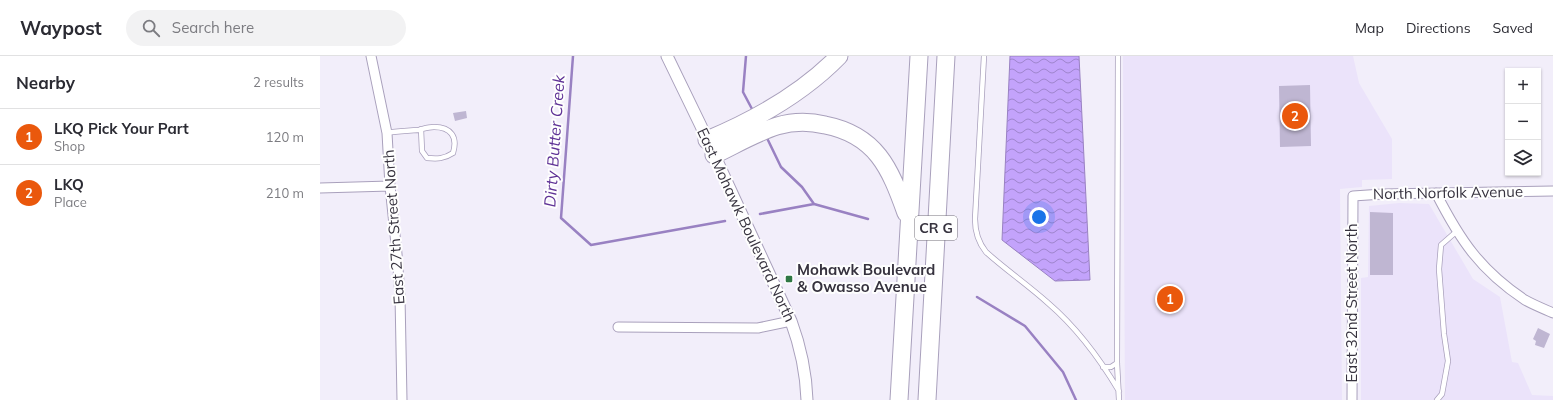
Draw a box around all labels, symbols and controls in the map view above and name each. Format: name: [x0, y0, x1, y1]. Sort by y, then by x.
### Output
search box: [126, 10, 406, 46]
text: Waypost: [20, 16, 102, 40]
icon: search: [140, 17, 162, 39]
text: Search here: [172, 18, 254, 37]
text: Map: [1355, 19, 1384, 37]
text: Directions: [1406, 19, 1471, 37]
text: Saved: [1493, 19, 1533, 37]
map controls: [1505, 68, 1541, 176]
button: +: [1505, 68, 1541, 104]
text: Nearby: [16, 72, 75, 93]
text: 2 results: [253, 74, 304, 90]
water label: Dirty Butter Creek: [539, 74, 569, 208]
pin: 2: [1282, 101, 1308, 131]
button: −: [1505, 104, 1541, 140]
text: LKQ Pick Your Part: [54, 119, 189, 138]
street label: East Mohawk Boulevard North: [693, 125, 800, 325]
text: 1: [25, 129, 33, 145]
text: 120 m: [266, 129, 304, 145]
text: Shop: [54, 138, 85, 154]
button: layers: [1505, 140, 1541, 176]
street label: East 27th Street North: [379, 149, 408, 305]
text: LKQ: [54, 175, 84, 194]
street label: North Norfolk Avenue: [1373, 182, 1523, 203]
text: 2: [25, 185, 33, 201]
text: 210 m: [266, 185, 304, 201]
text: Place: [54, 194, 87, 210]
your location: [1029, 207, 1049, 227]
road number: CR G: [915, 216, 957, 240]
street label: East 32nd Street North: [1342, 224, 1361, 383]
place label: Mohawk Boulevard & Owasso Avenue: [797, 260, 935, 296]
marker: Mohawk Boulevard & Owasso Avenue: [784, 274, 794, 284]
pin: 1: [1157, 284, 1183, 314]

